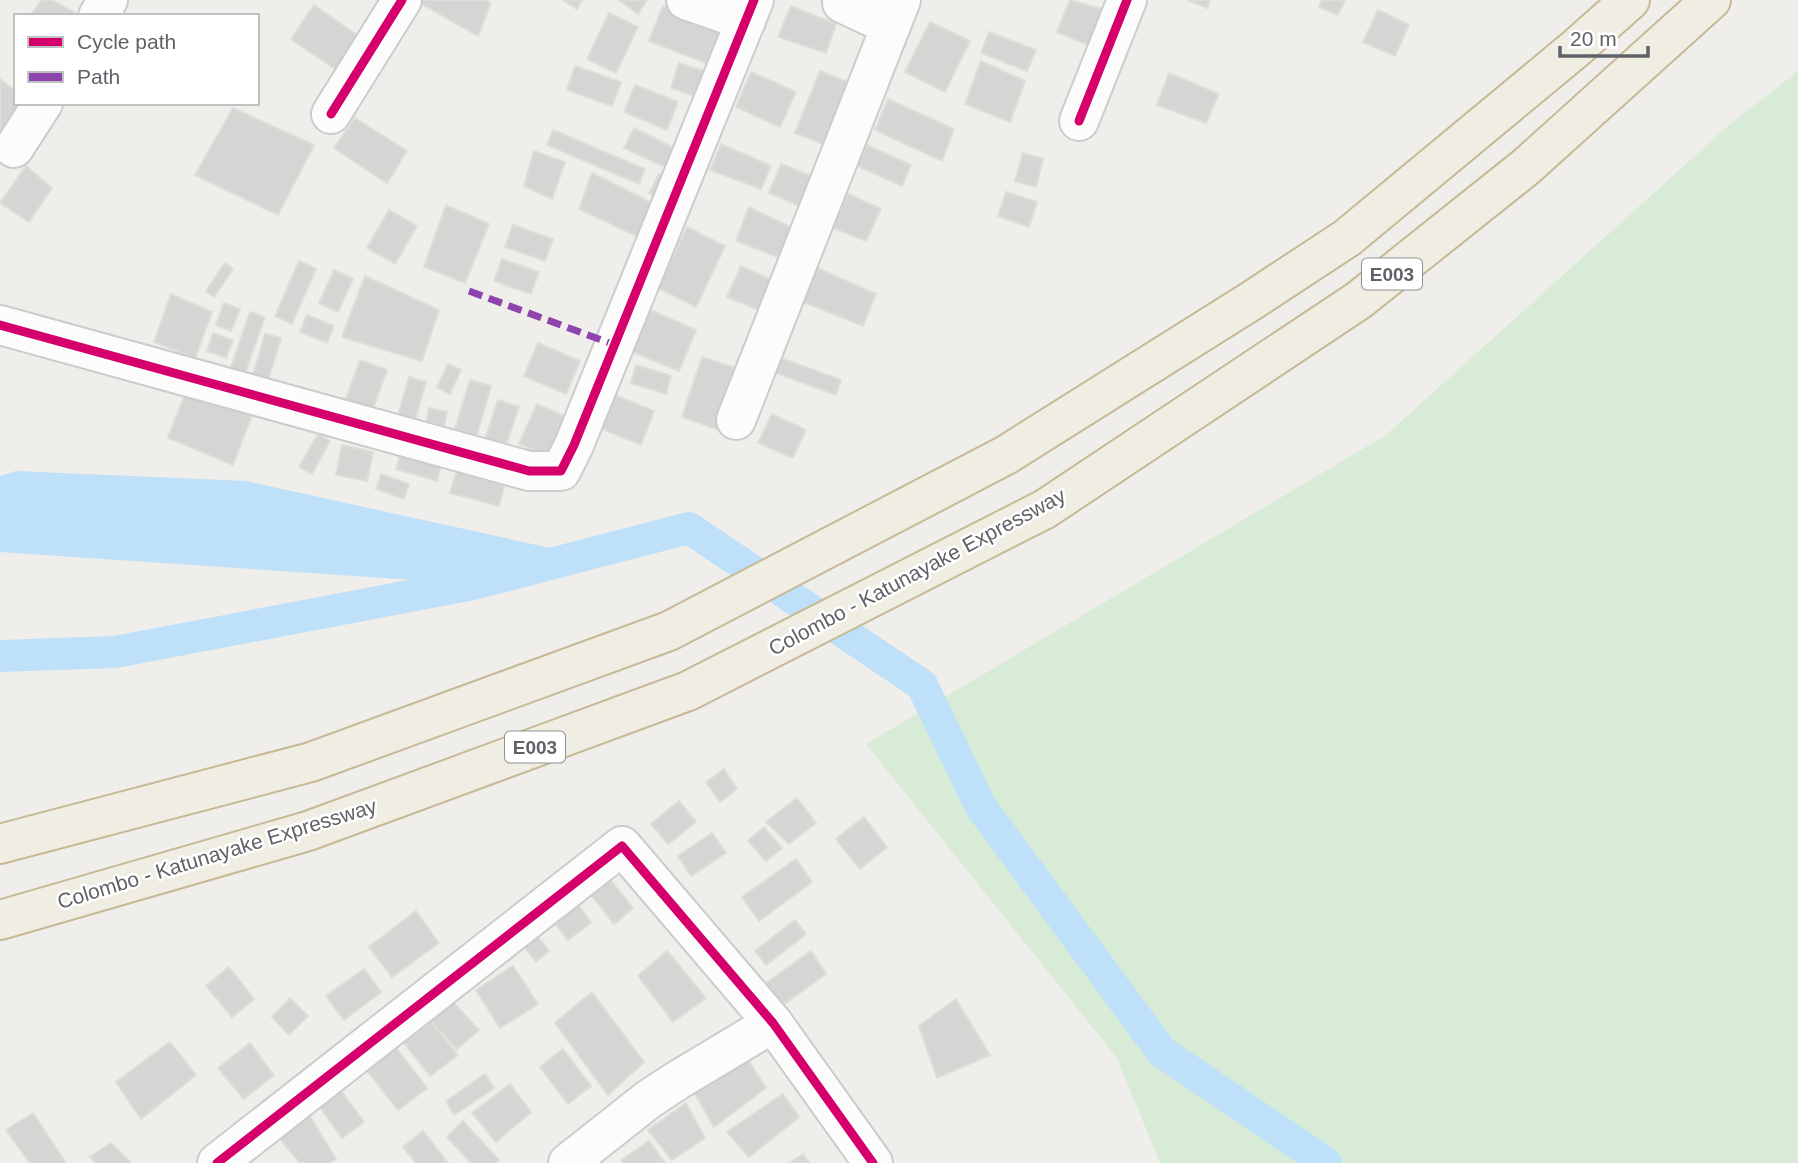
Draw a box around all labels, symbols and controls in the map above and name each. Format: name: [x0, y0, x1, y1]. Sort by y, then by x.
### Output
legend: [14, 14, 259, 105]
scale bar: [1560, 14, 1647, 58]
text: 20 m: [1570, 27, 1617, 50]
text: Cycle path: [77, 30, 176, 53]
text: Path: [77, 65, 120, 88]
road number: E003: [1362, 258, 1422, 290]
street label: Colombo - Katunayake Expressway: [765, 483, 1069, 660]
road number: E003: [505, 732, 565, 762]
street label: Colombo - Katunayake Expressway: [54, 794, 380, 913]

